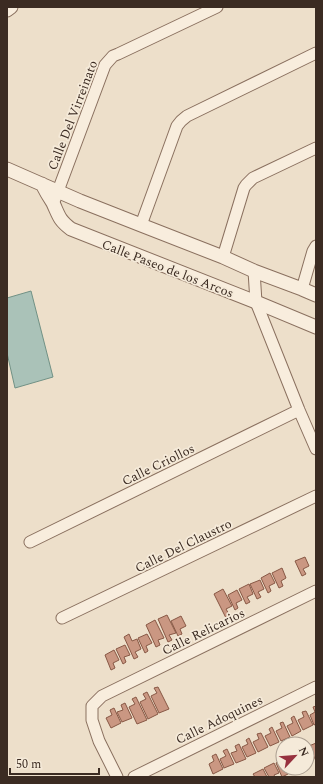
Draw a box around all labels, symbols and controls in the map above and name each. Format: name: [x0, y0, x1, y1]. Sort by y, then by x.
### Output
street label: Calle Del Virreinato: [43, 58, 103, 173]
street label: Calle Paseo de los Arcos: [99, 235, 236, 303]
street label: Calle Criollos: [119, 439, 198, 491]
street label: Calle Del Claustro: [132, 514, 235, 578]
street label: Calle Relicarios: [159, 603, 248, 661]
street label: Calle Adoquines: [172, 690, 266, 750]
north arrow: [275, 736, 315, 776]
text: N: [294, 744, 313, 760]
scale bar: [10, 750, 99, 776]
text: 50 m: [16, 755, 41, 774]

